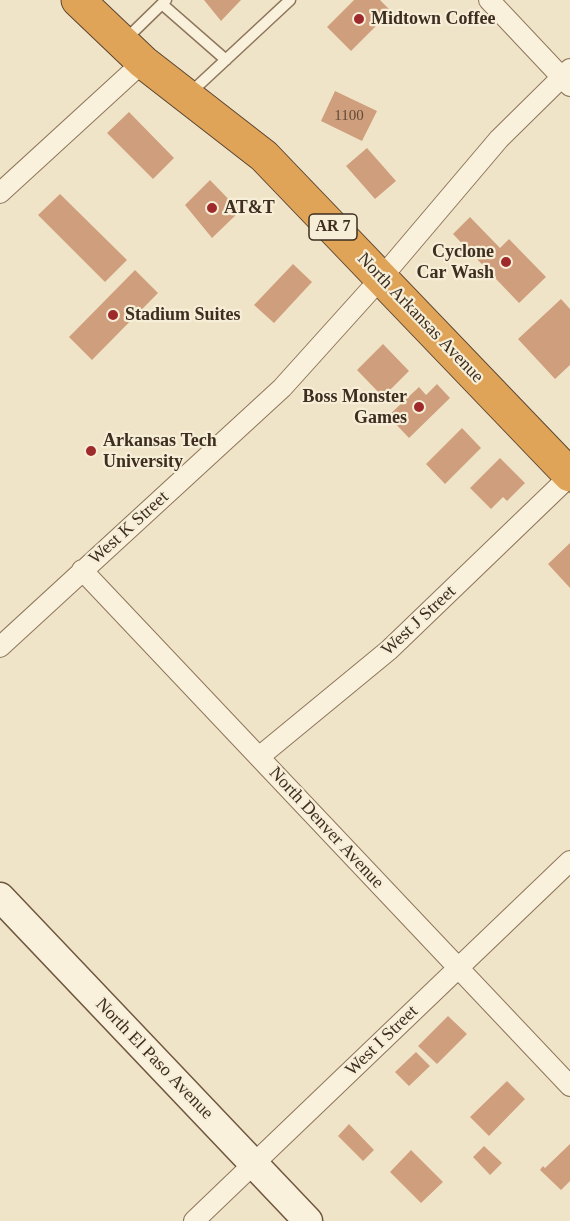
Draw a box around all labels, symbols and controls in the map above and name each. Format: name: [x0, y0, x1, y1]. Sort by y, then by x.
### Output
place label: Midtown Coffee: [371, 8, 495, 30]
marker: Midtown Coffee: [352, 12, 366, 26]
house number: 1100: [334, 107, 364, 125]
place label: AT&T: [224, 197, 275, 219]
marker: AT&T: [205, 201, 219, 215]
road number: AR 7: [309, 214, 357, 240]
place label: Cyclone Car Wash: [416, 241, 494, 284]
street label: North Arkansas Avenue: [352, 248, 488, 388]
marker: Cyclone Car Wash: [499, 255, 513, 269]
place label: Stadium Suites: [125, 304, 241, 326]
marker: Stadium Suites: [106, 308, 120, 322]
place label: Boss Monster Games: [303, 386, 407, 428]
marker: Boss Monster Games: [412, 400, 426, 414]
place label: Arkansas Tech University: [103, 430, 217, 472]
marker: Arkansas Tech University: [84, 444, 98, 458]
street label: West K Street: [85, 487, 173, 569]
street label: West J Street: [377, 581, 461, 661]
street label: North Denver Avenue: [264, 763, 388, 893]
street label: North El Paso Avenue: [91, 994, 217, 1124]
street label: West I Street: [341, 1001, 423, 1081]

